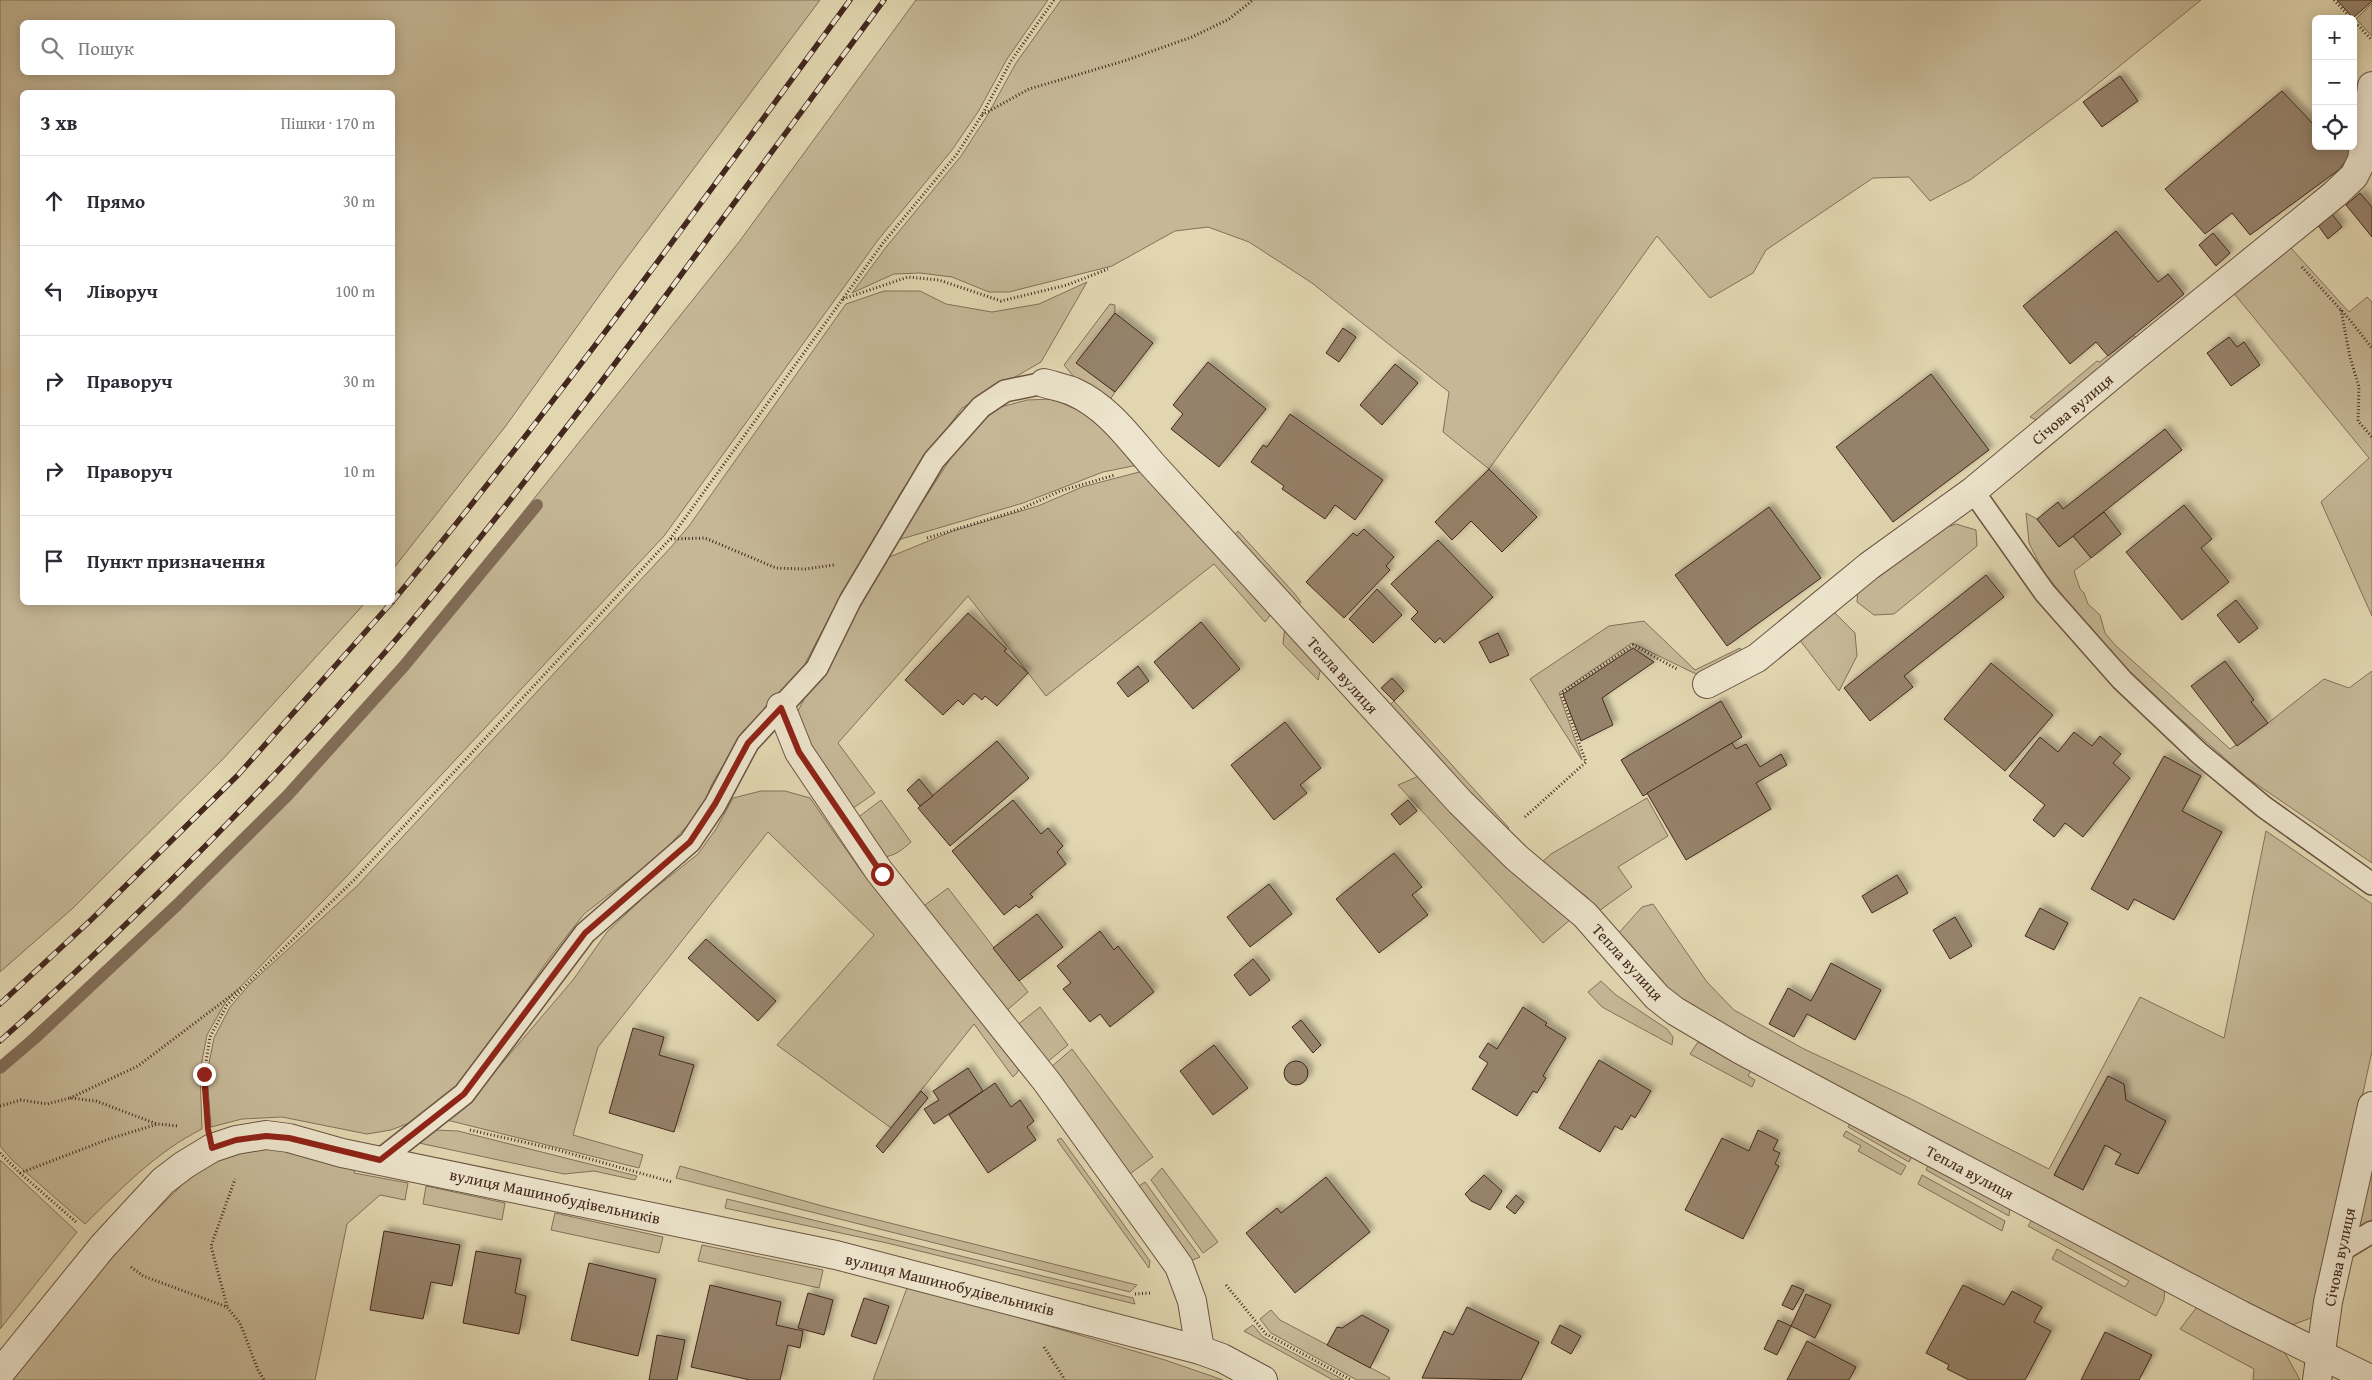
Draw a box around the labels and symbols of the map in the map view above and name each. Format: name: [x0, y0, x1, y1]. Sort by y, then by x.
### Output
street label: Січова вулиця: [2026, 368, 2118, 450]
street label: Тепла вулиця: [1302, 631, 1384, 719]
route start: [871, 863, 894, 886]
street label: Тепла вулиця: [1587, 918, 1669, 1006]
route end: [193, 1063, 216, 1086]
street label: Тепла вулиця: [1922, 1139, 2018, 1205]
street label: вулиця Машинобудівельників: [447, 1162, 663, 1230]
street label: Січова вулиця: [2317, 1205, 2361, 1309]
street label: вулиця Машинобудівельників: [843, 1246, 1057, 1322]

